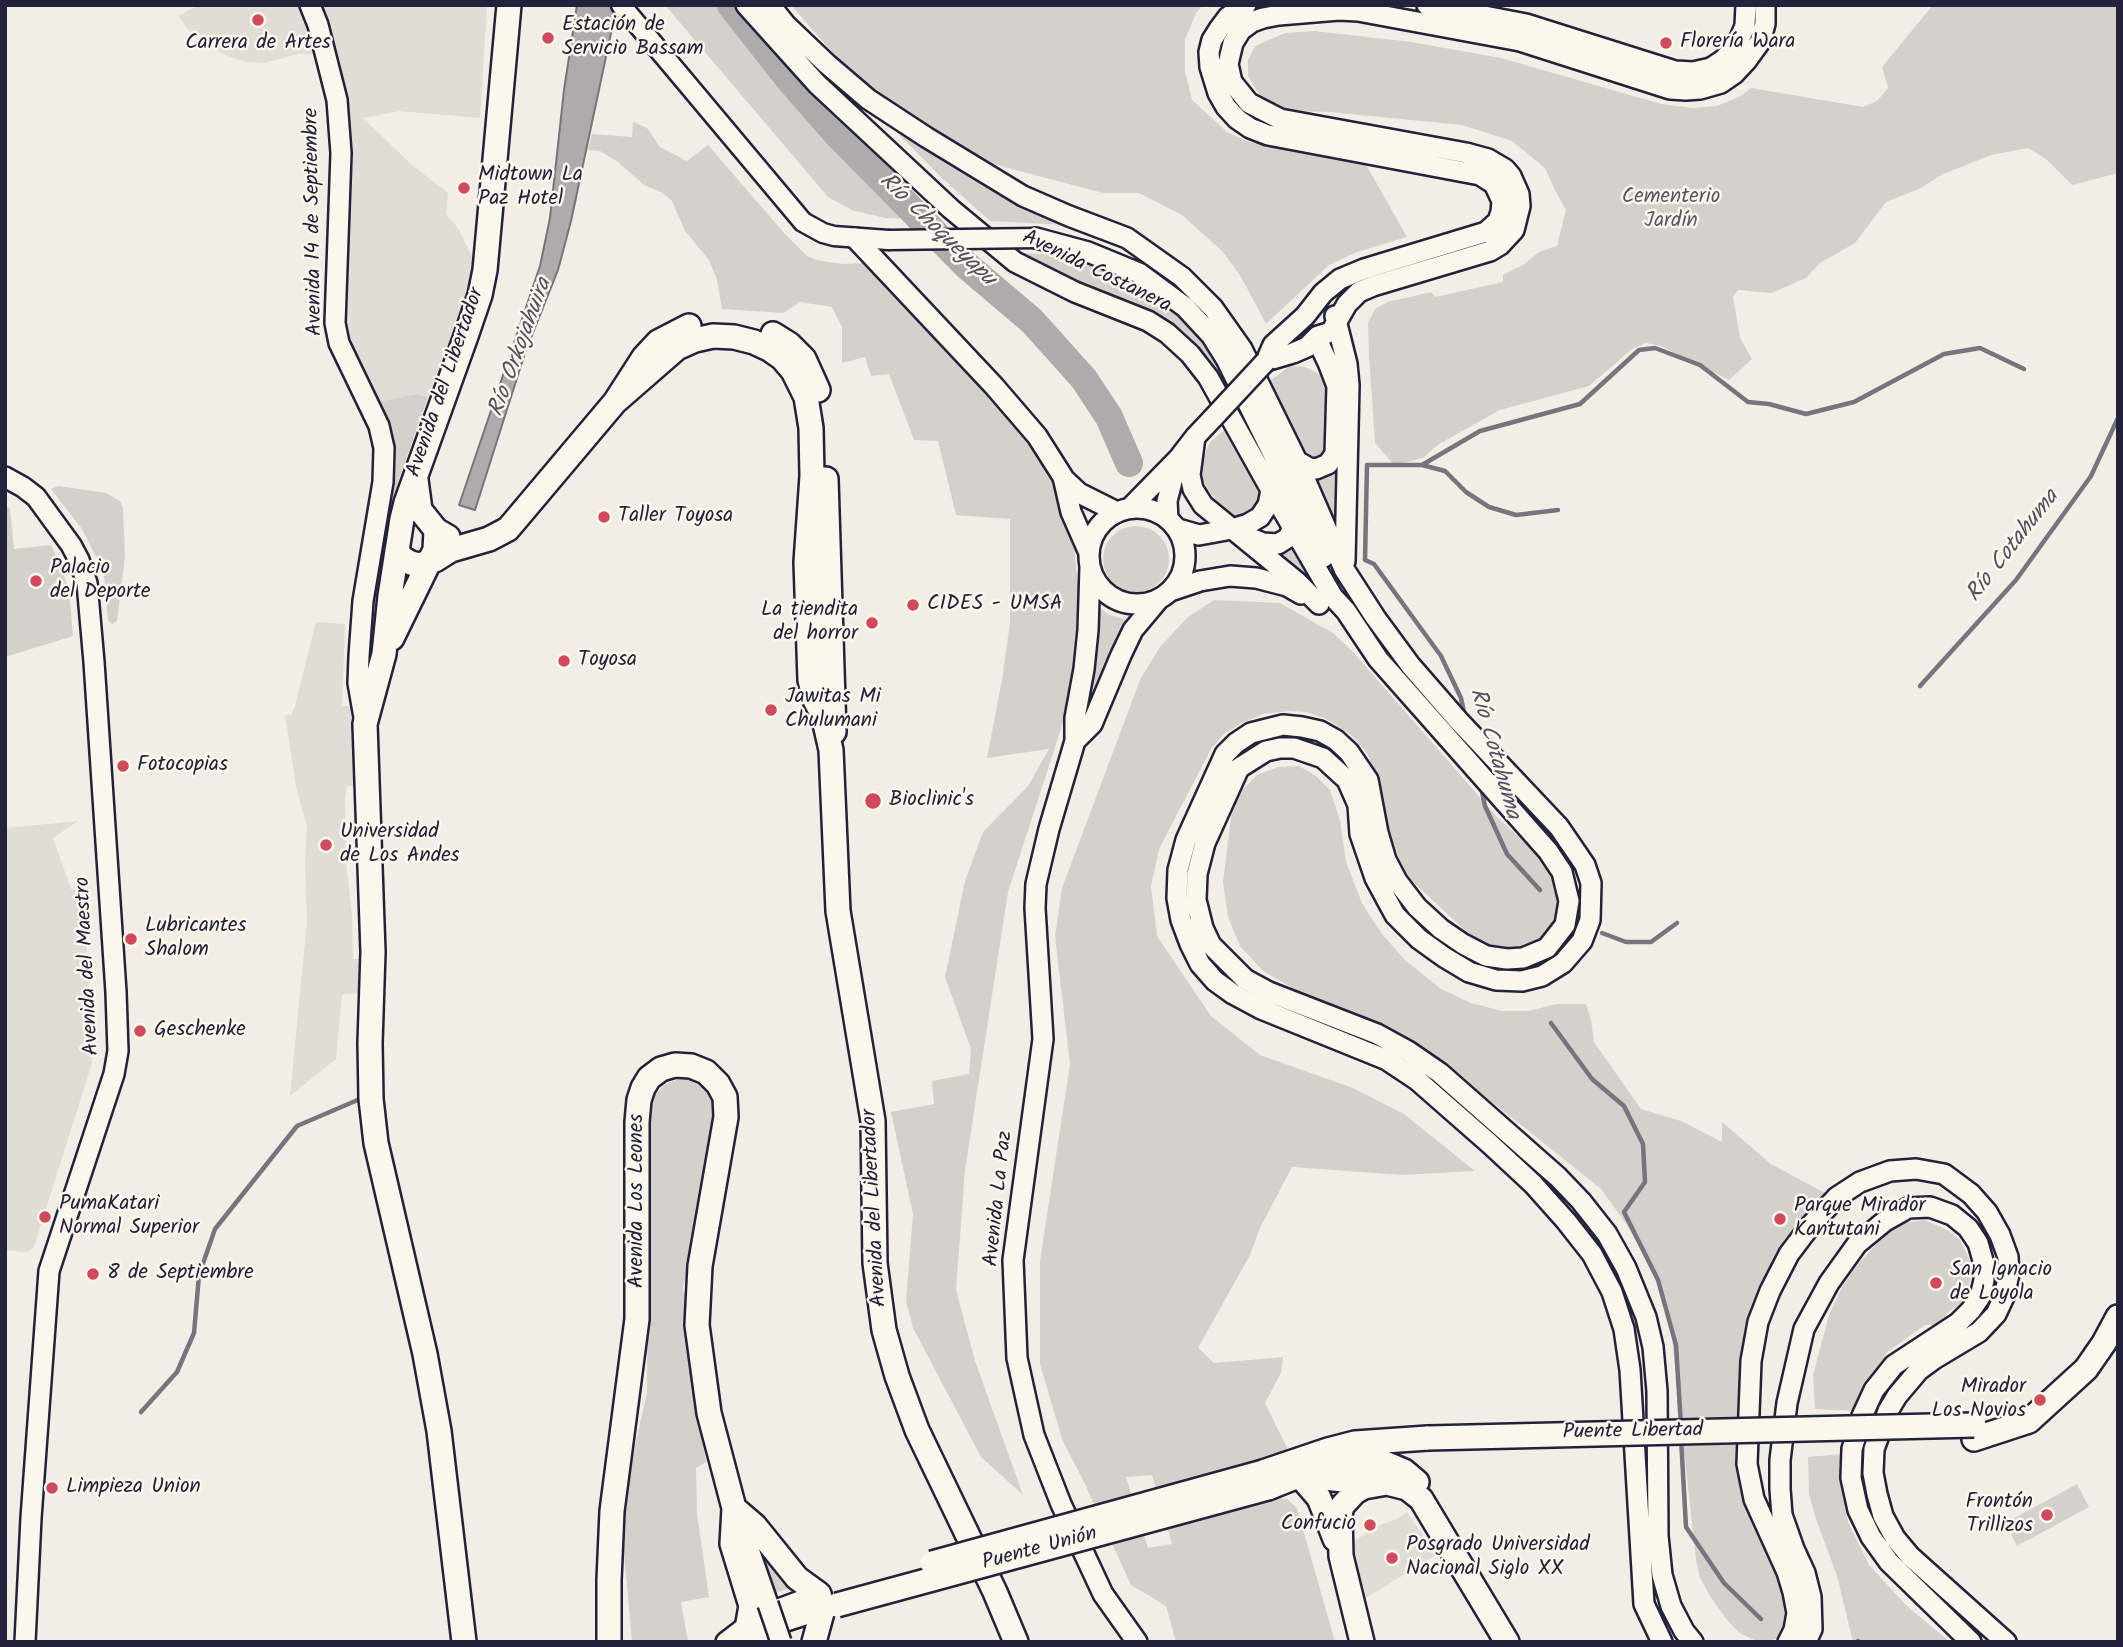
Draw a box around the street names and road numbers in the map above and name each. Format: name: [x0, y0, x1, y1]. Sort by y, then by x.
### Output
street label: Avenida 14 de Septiembre: [300, 108, 330, 336]
street label: Avenida Costanera: [1017, 226, 1175, 320]
street label: Avenida del Libertador: [403, 285, 491, 481]
street label: Avenida del Maestro: [72, 876, 106, 1056]
street label: Avenida del Libertador: [858, 1108, 894, 1308]
street label: Avenida Los Leones: [625, 1114, 651, 1288]
street label: Avenida La Paz: [980, 1130, 1020, 1268]
street label: Puente Libertad: [1563, 1419, 1703, 1447]
street label: Puente Unión: [980, 1523, 1100, 1577]

